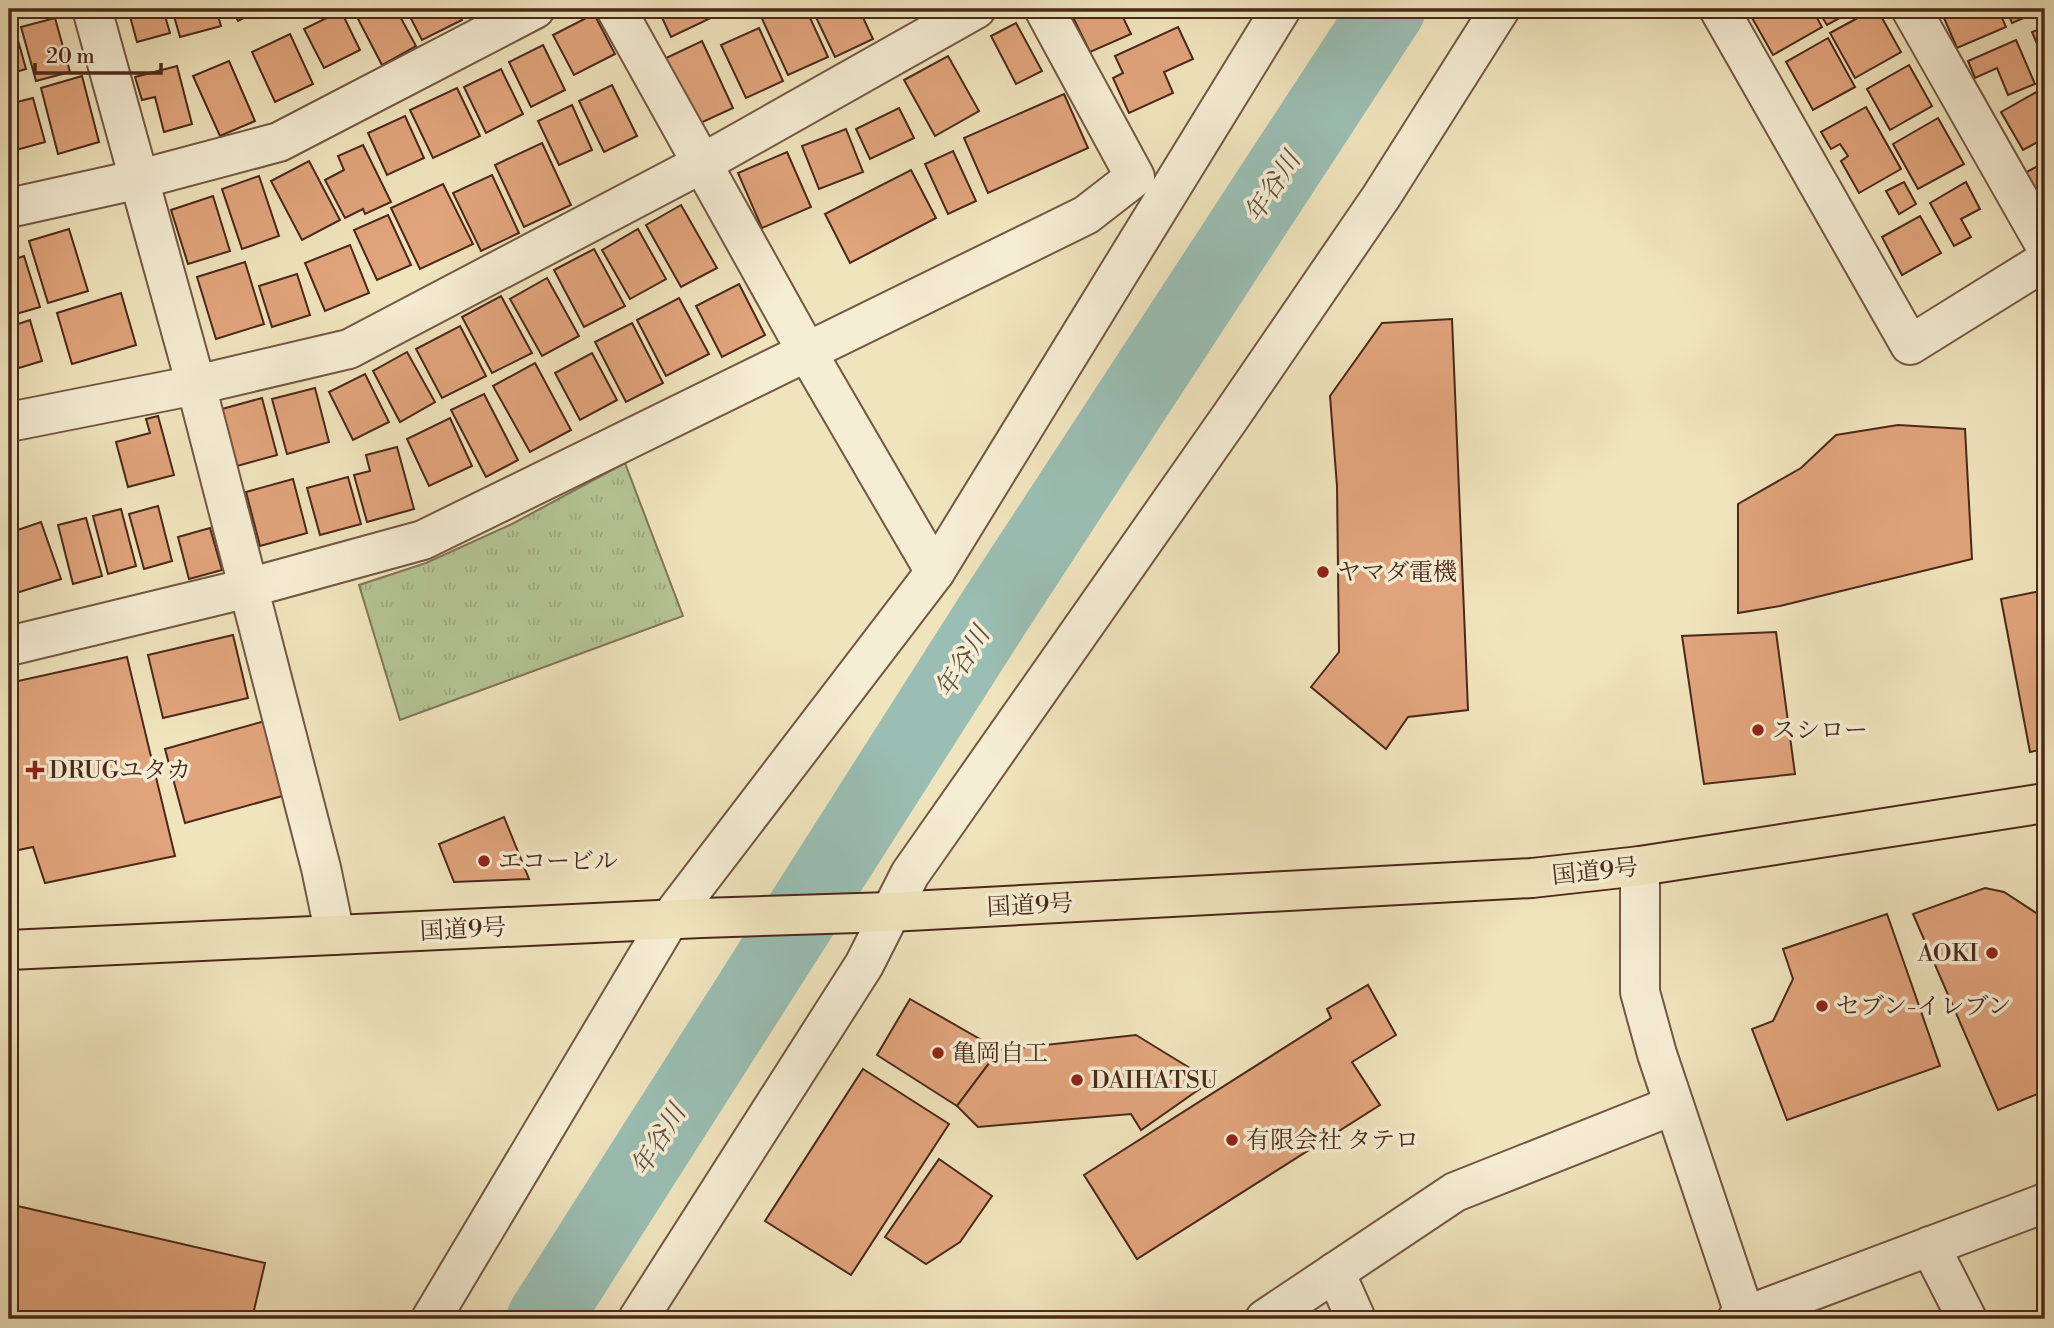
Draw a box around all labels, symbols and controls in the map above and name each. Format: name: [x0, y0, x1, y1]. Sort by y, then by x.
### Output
scale bar: [35, 32, 161, 76]
text: 20 m: [46, 44, 95, 70]
water label: 年谷川: [1238, 144, 1309, 229]
place label: ヤマダ電機: [1337, 558, 1457, 588]
marker: ヤマダ電機: [1315, 564, 1331, 580]
water label: 年谷川: [929, 618, 999, 704]
place label: スシロー: [1772, 716, 1868, 746]
marker: スシロー: [1750, 722, 1766, 738]
place label: DRUGユタカ: [49, 756, 191, 786]
marker: DRUGユタカ: [27, 762, 43, 778]
place label: エコービル: [498, 847, 618, 877]
marker: エコービル: [476, 853, 492, 869]
street label: 国道9号: [1551, 853, 1640, 891]
street label: 国道9号: [986, 889, 1074, 923]
street label: 国道9号: [419, 913, 507, 947]
place label: AOKI: [1916, 939, 1978, 969]
marker: AOKI: [1984, 945, 2000, 961]
place label: セブン-イレブン: [1836, 992, 2012, 1022]
marker: セブン-イレブン: [1814, 998, 1830, 1014]
place label: 亀岡自工: [952, 1039, 1048, 1069]
marker: 亀岡自工: [930, 1045, 946, 1061]
place label: DAIHATSU: [1091, 1066, 1218, 1096]
marker: DAIHATSU: [1069, 1072, 1085, 1088]
water label: 年谷川: [625, 1096, 695, 1182]
place label: 有限会社 タテロ: [1246, 1126, 1419, 1156]
marker: 有限会社 タテロ: [1224, 1132, 1240, 1148]

